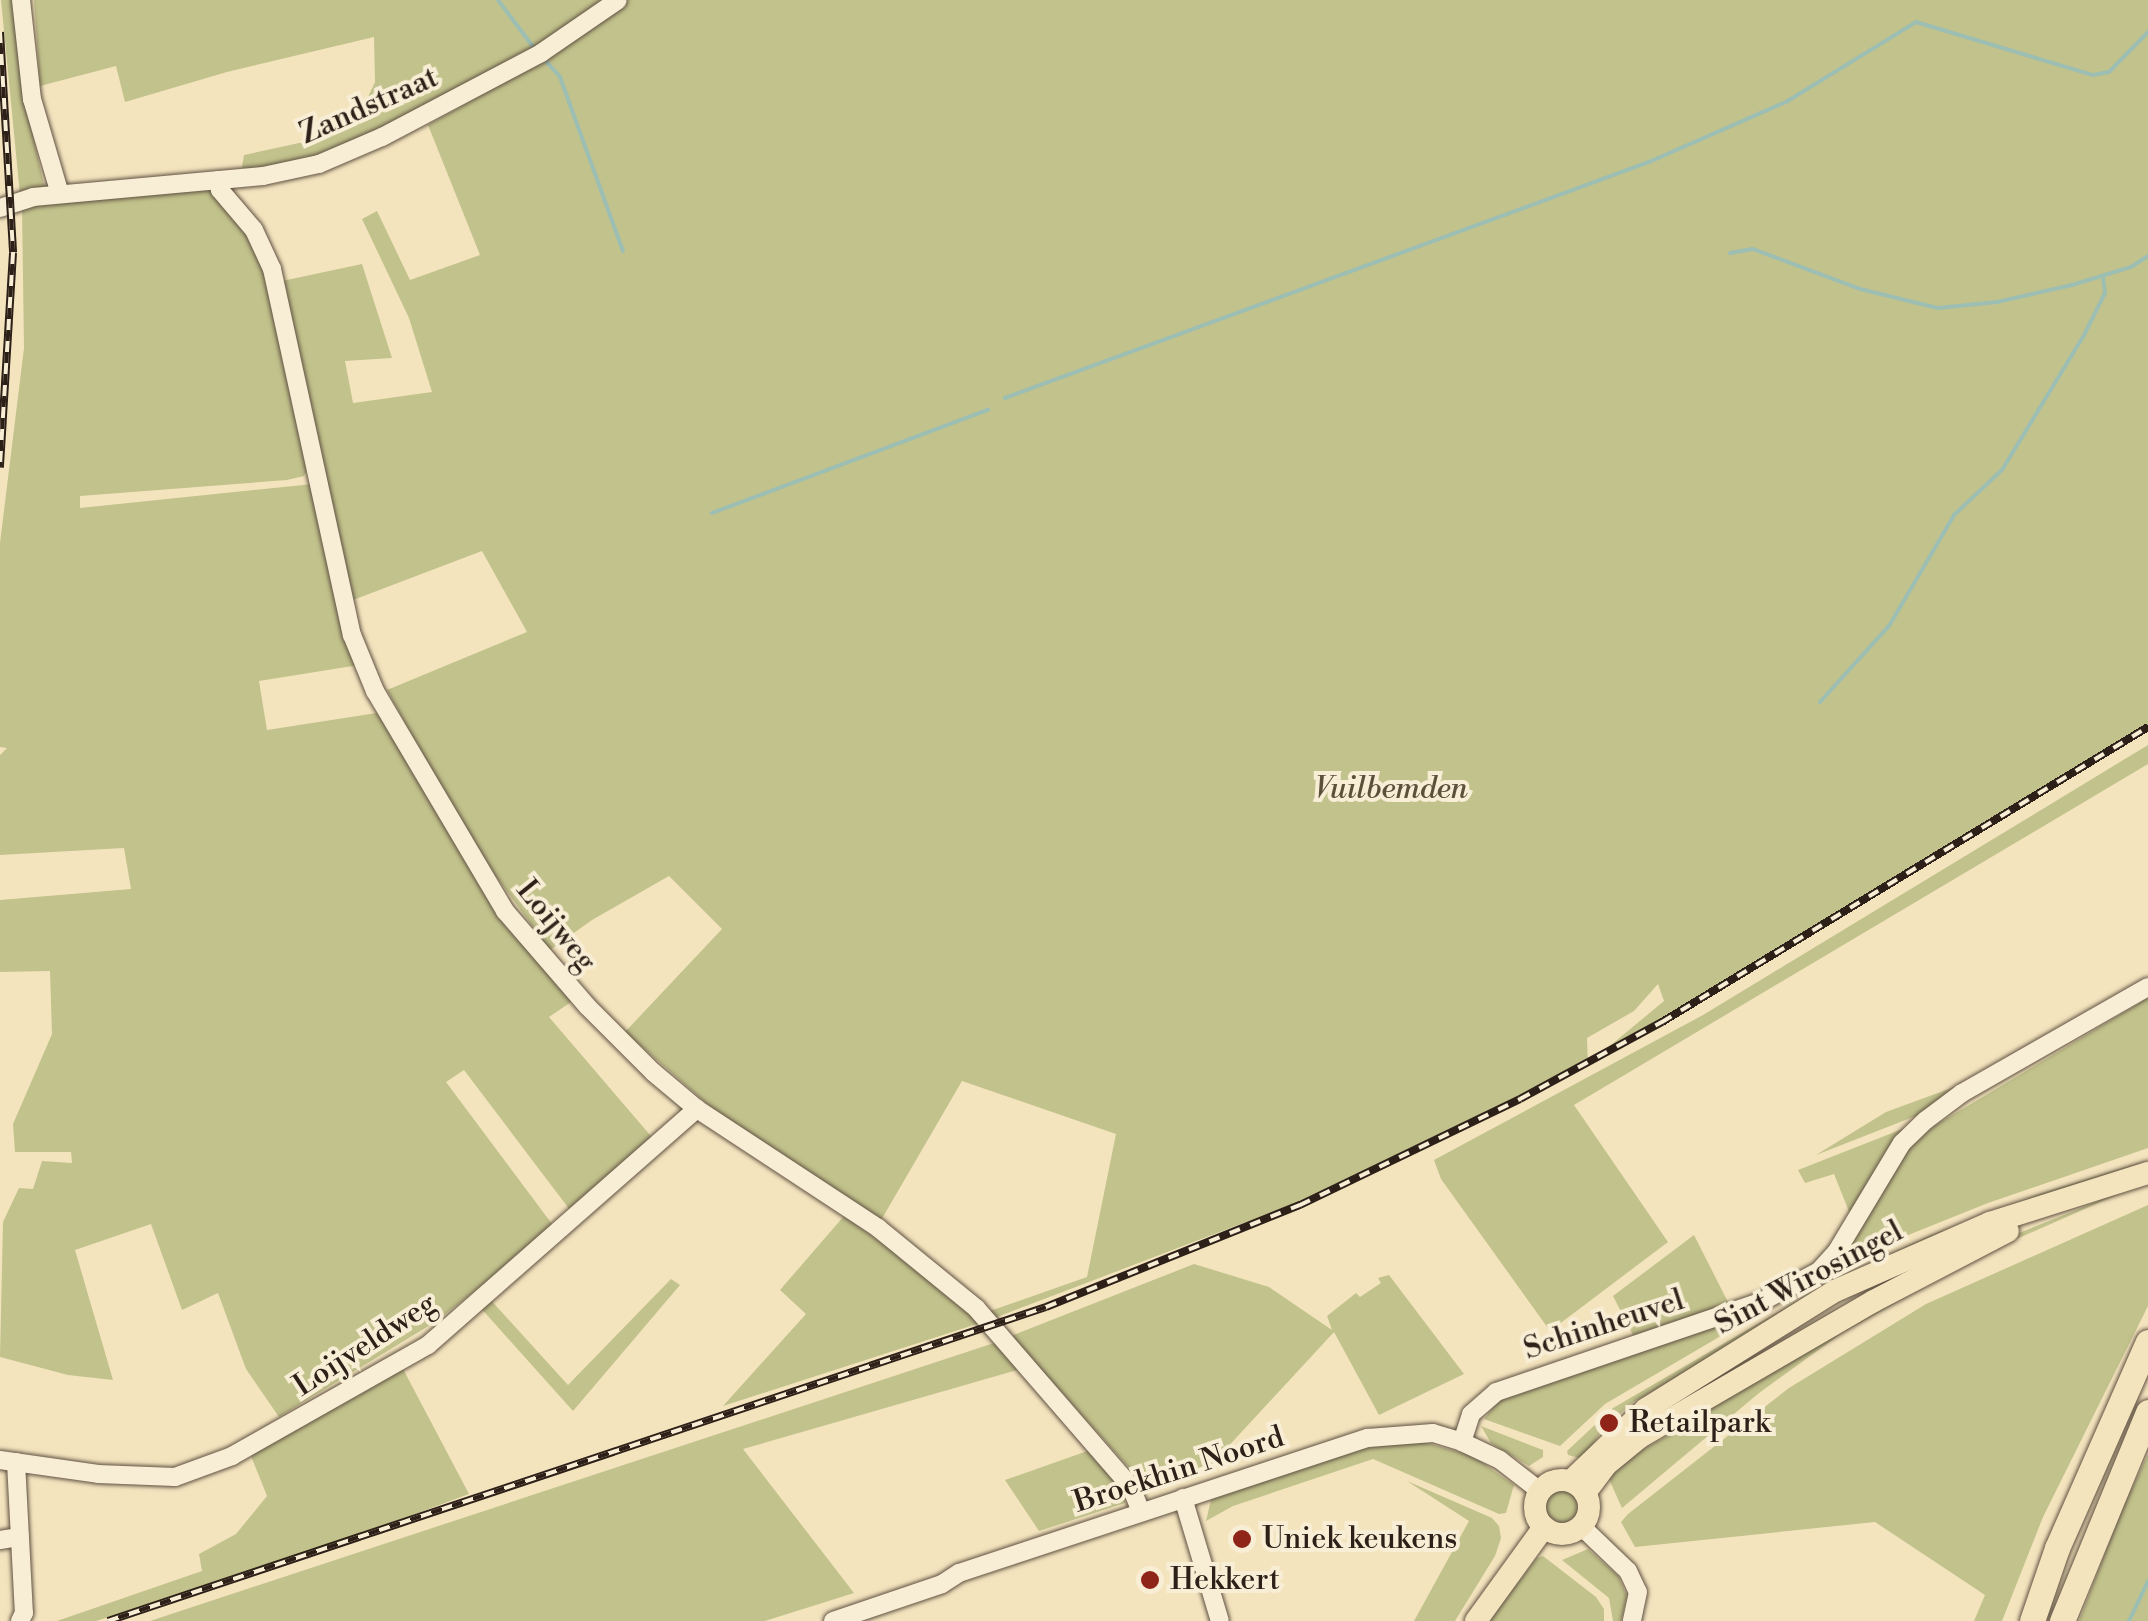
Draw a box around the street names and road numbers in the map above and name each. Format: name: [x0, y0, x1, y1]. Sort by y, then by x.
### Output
street label: Zandstraat: [294, 60, 444, 152]
street label: Loijweg: [508, 873, 604, 979]
street label: Sint Wirosingel: [1709, 1213, 1909, 1343]
street label: Schinheuvel: [1519, 1282, 1689, 1368]
street label: Loijveldweg: [287, 1286, 443, 1404]
street label: Broekhin Noord: [1069, 1419, 1289, 1521]

